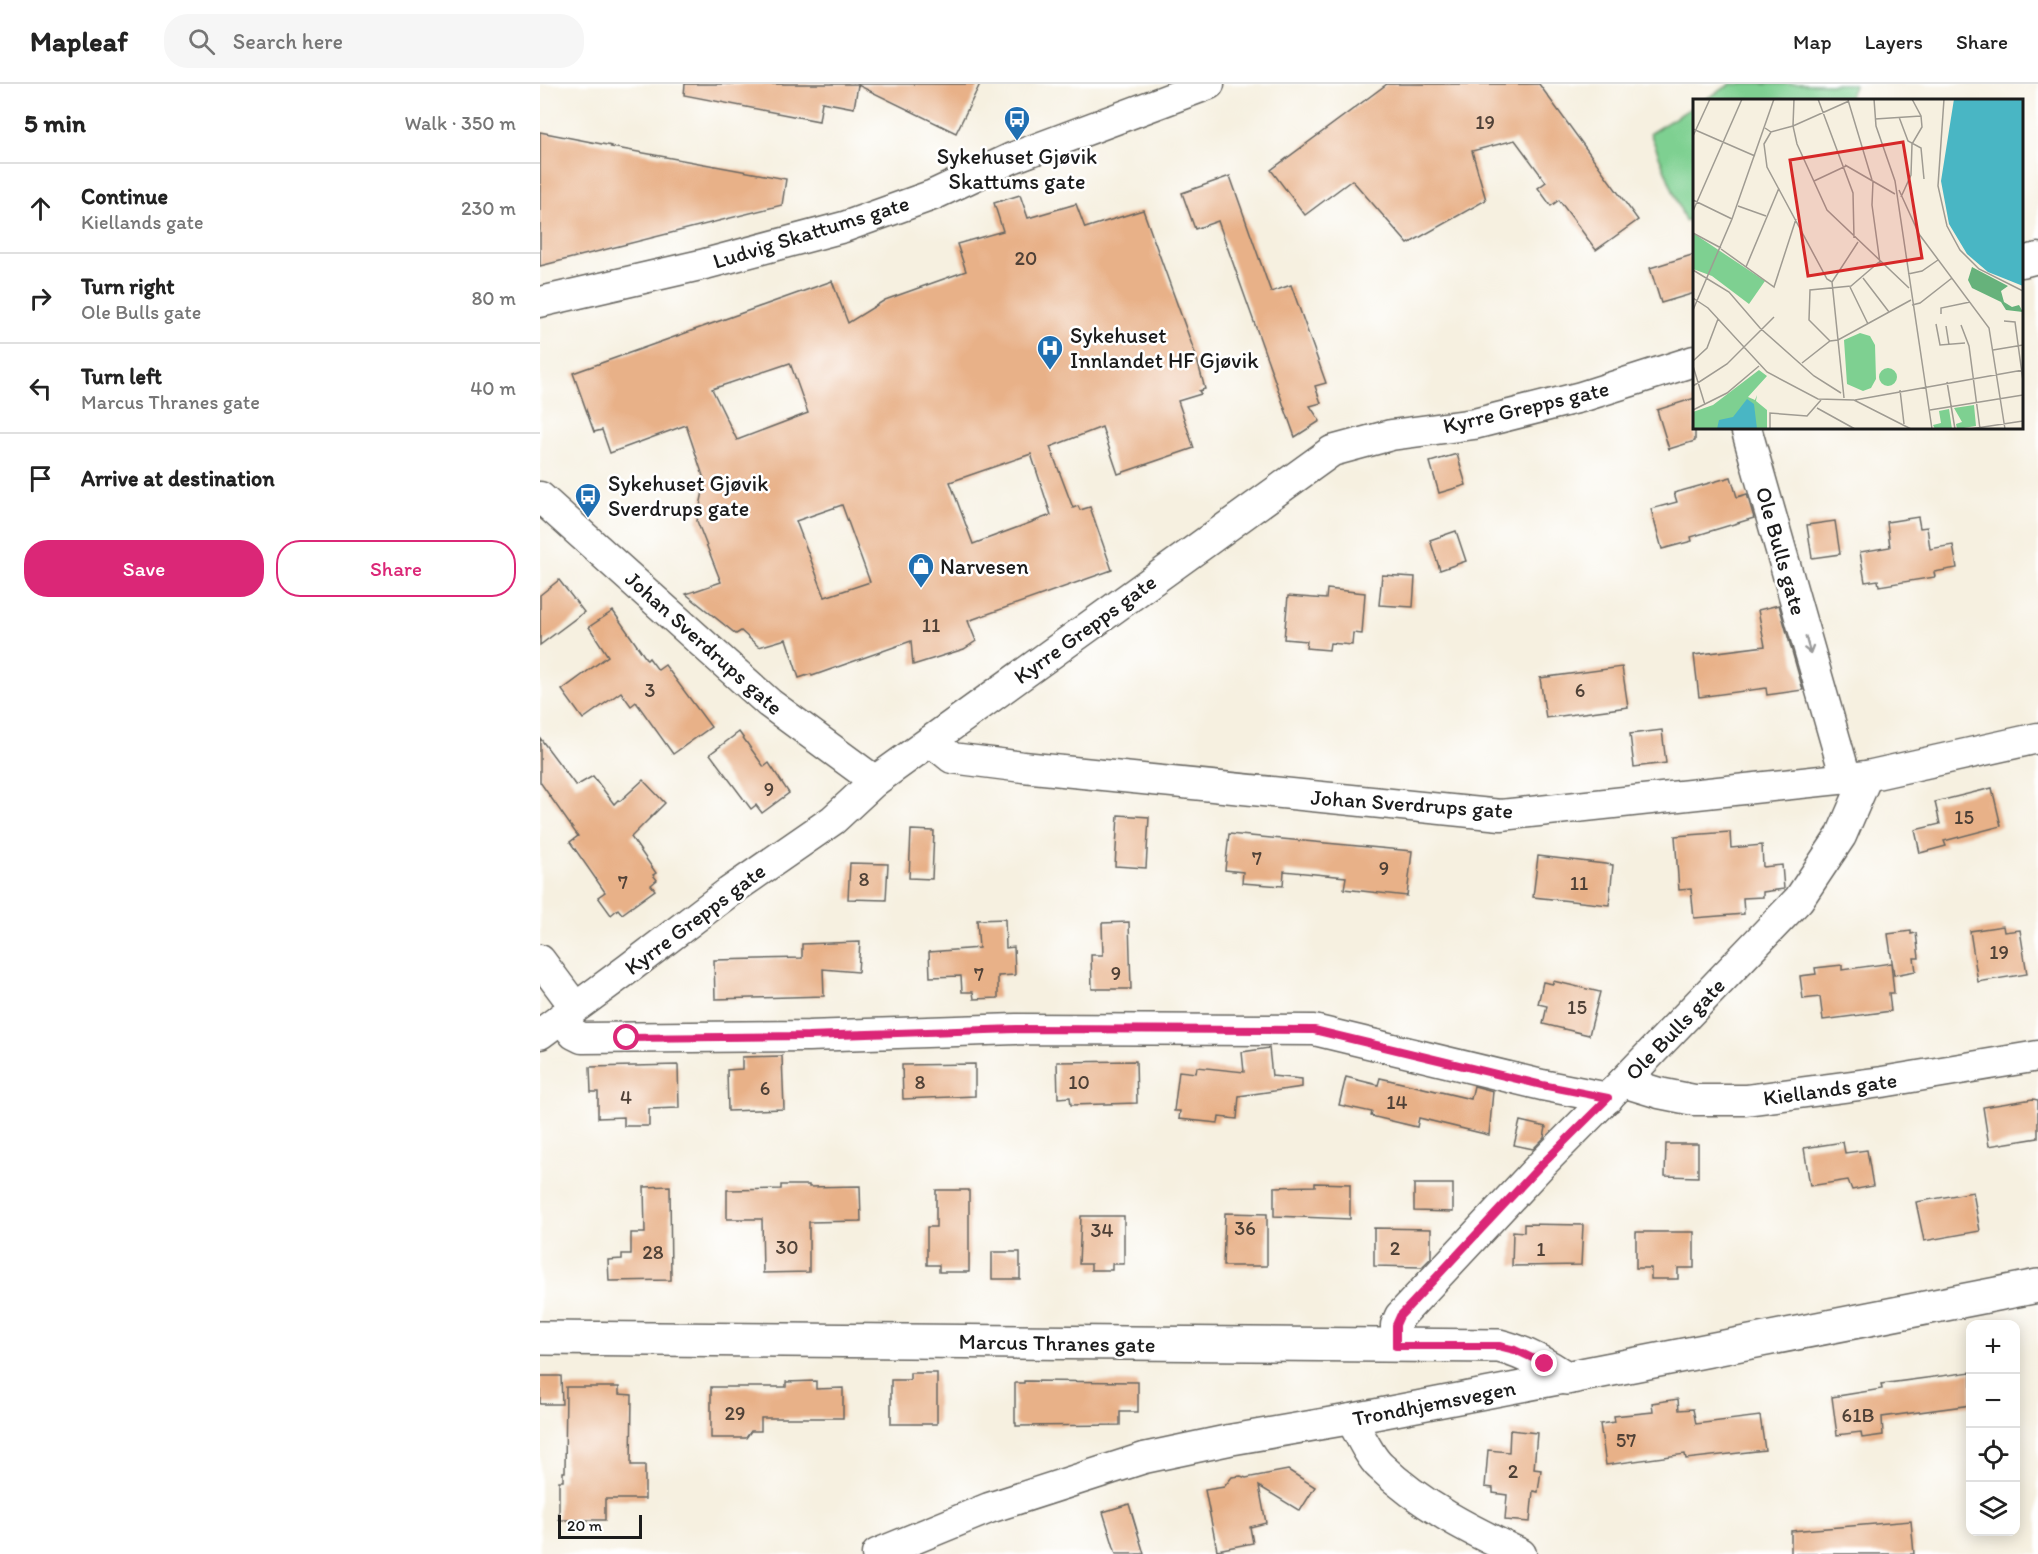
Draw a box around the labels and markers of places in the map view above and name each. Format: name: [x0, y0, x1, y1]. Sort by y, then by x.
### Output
bus stop icon: Sykehuset Gjøvik Skattums gate: [1002, 104, 1032, 142]
place label: Sykehuset Gjøvik Skattums gate: [937, 143, 1097, 195]
place label: Sykehuset Innlandet HF Gjøvik: [1070, 322, 1259, 374]
hospital icon: Sykehuset Innlandet HF Gjøvik: [1035, 333, 1065, 371]
place label: Sykehuset Gjøvik Sverdrups gate: [608, 470, 768, 522]
bus stop icon: Sykehuset Gjøvik Sverdrups gate: [573, 481, 603, 519]
shop icon: Narvesen: [906, 551, 936, 589]
place label: Narvesen: [940, 553, 1029, 580]

